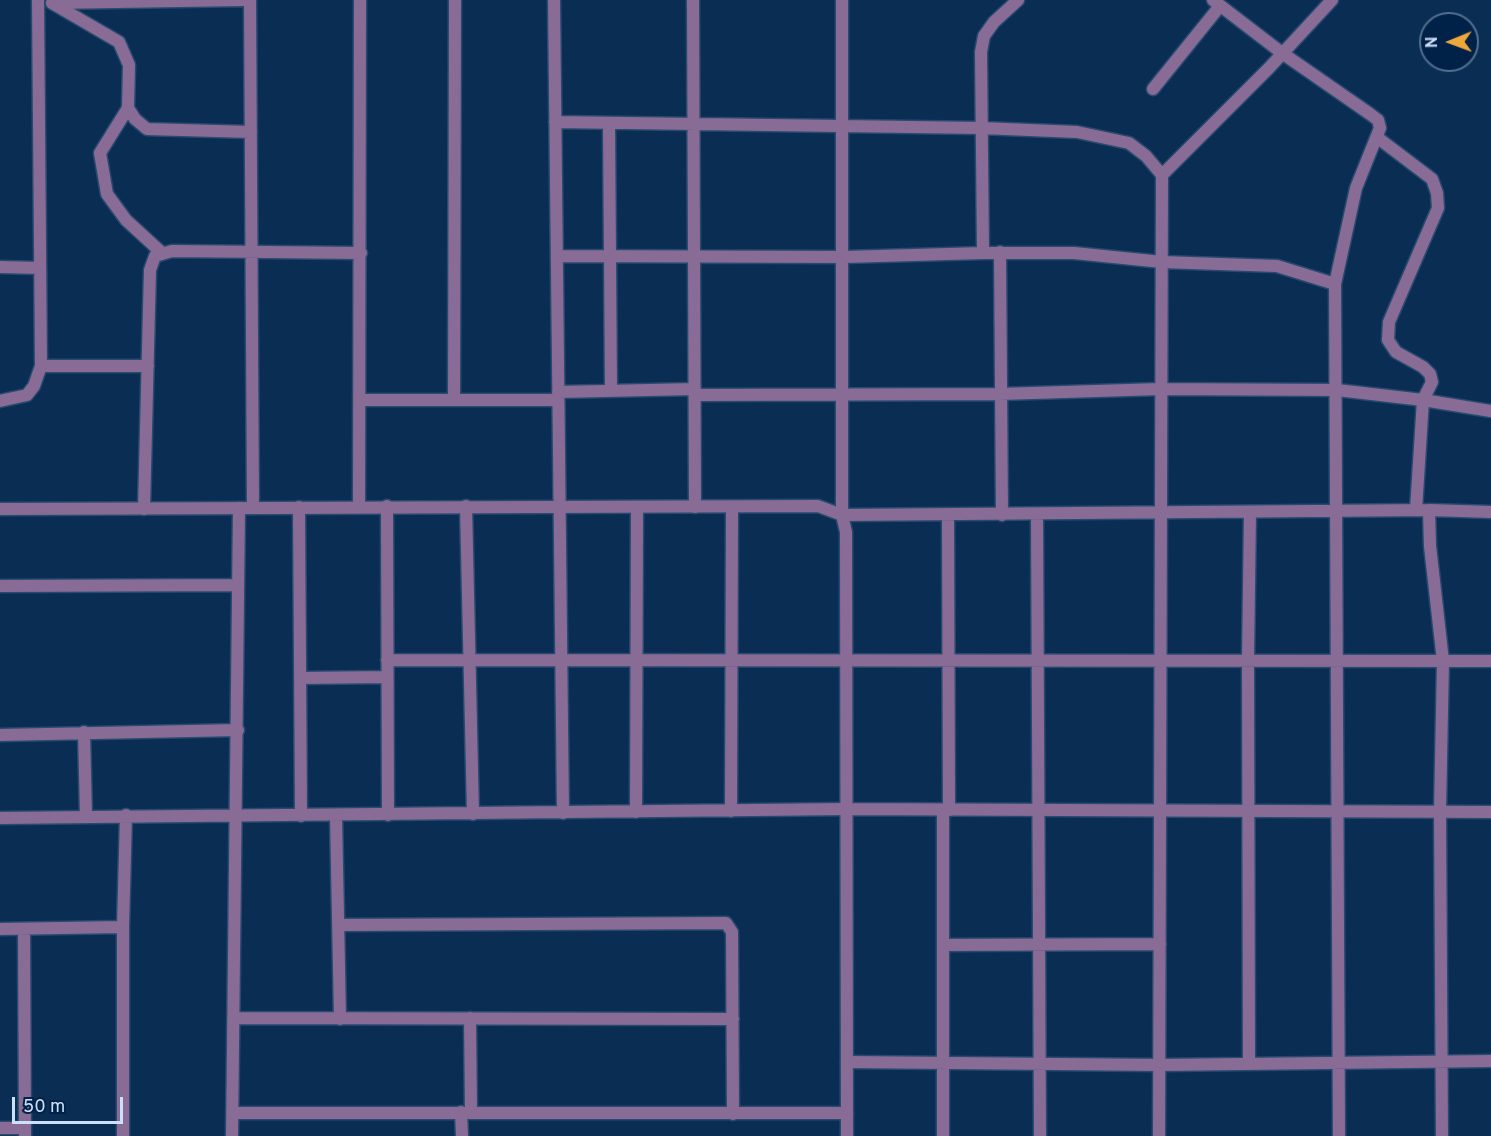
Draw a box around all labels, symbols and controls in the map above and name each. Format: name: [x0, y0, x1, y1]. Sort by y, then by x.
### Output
north arrow: [1419, 12, 1479, 72]
text: N: [1423, 36, 1443, 48]
scale bar: [15, 1085, 126, 1123]
text: 50 m: [23, 1096, 65, 1119]

